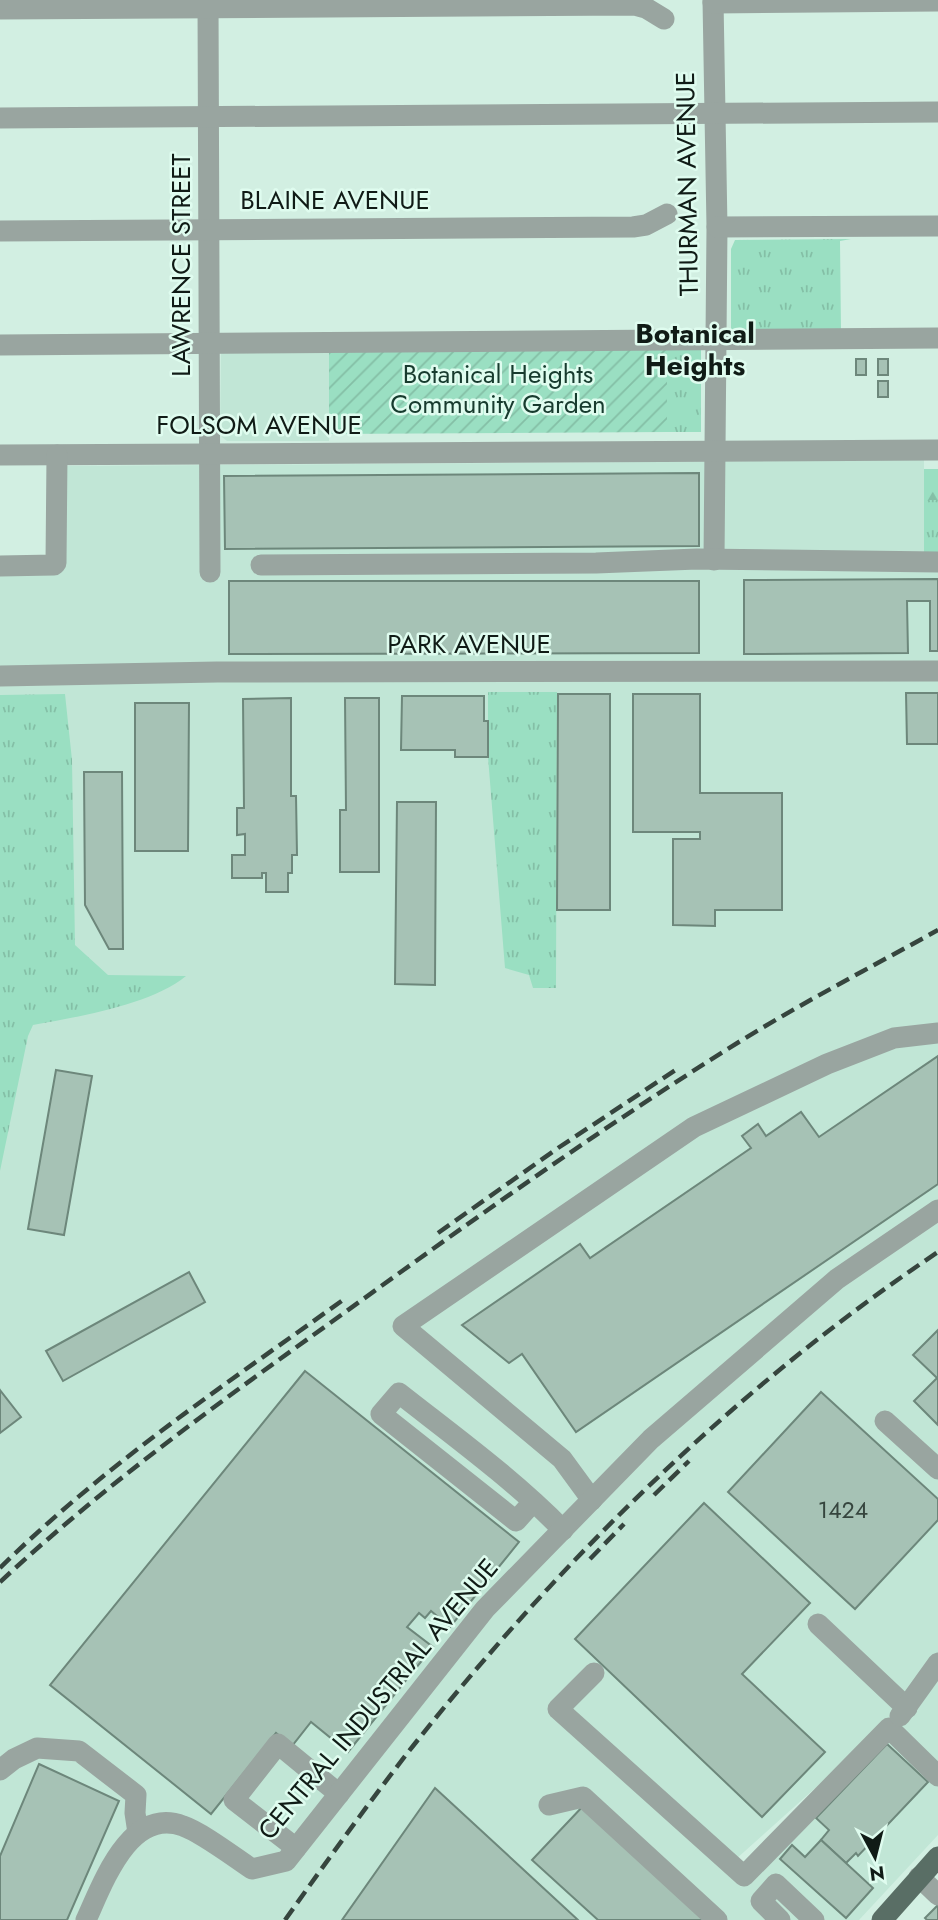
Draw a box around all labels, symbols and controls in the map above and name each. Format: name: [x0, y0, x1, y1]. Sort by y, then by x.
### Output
street label: THURMAN AVENUE: [666, 71, 708, 297]
street label: LAWRENCE STREET: [162, 153, 200, 377]
street label: BLAINE AVENUE: [240, 181, 430, 219]
district label: Botanical Heights: [635, 313, 755, 386]
park label: Botanical Heights Community Garden: [390, 355, 606, 423]
street label: FOLSOM AVENUE: [156, 406, 362, 444]
street label: PARK AVENUE: [387, 625, 551, 663]
house number: 1424: [818, 1493, 868, 1527]
street label: CENTRAL INDUSTRIAL AVENUE: [249, 1550, 507, 1848]
north arrow: [840, 1822, 910, 1892]
text: N: [868, 1859, 886, 1888]

